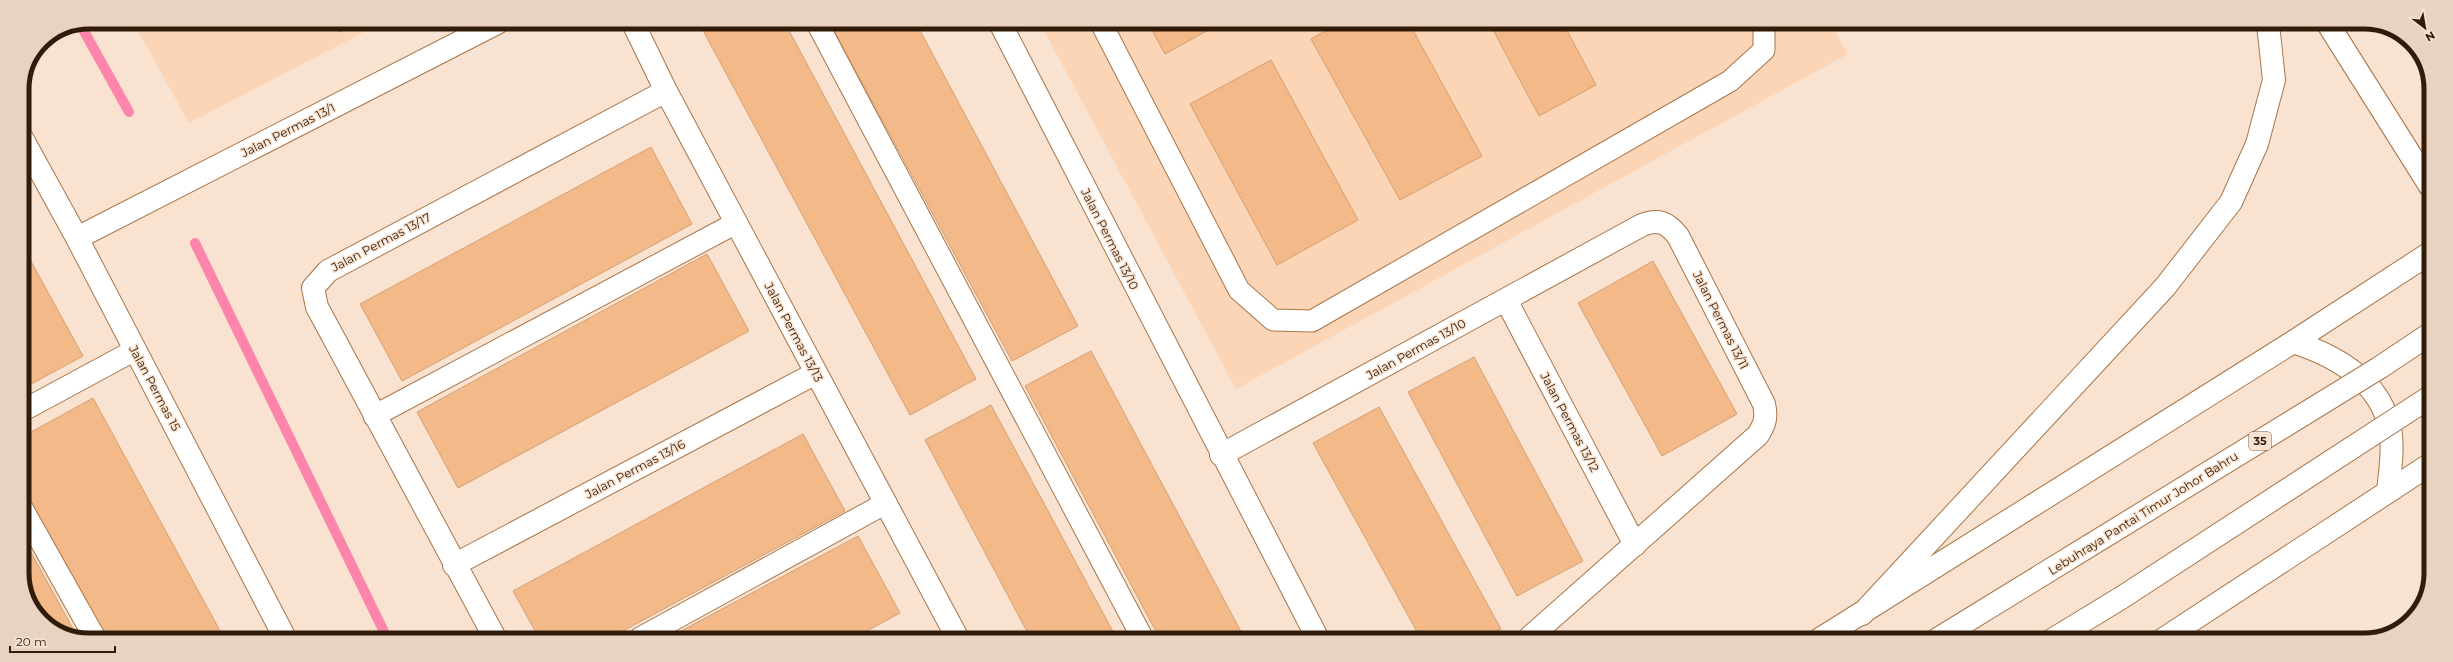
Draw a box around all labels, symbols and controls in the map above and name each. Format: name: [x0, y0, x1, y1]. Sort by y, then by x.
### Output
north arrow: [2405, 8, 2445, 48]
text: N: [2423, 28, 2438, 45]
street label: Jalan Permas 13/1: [237, 100, 338, 161]
street label: Jalan Permas 13/10: [1078, 185, 1142, 292]
street label: Jalan Permas 13/17: [328, 209, 433, 275]
street label: Jalan Permas 13/11: [1689, 268, 1752, 372]
street label: Jalan Permas 13/13: [761, 279, 827, 384]
street label: Jalan Permas 13/10: [1363, 315, 1469, 383]
street label: Jalan Permas 15: [126, 342, 184, 434]
street label: Jalan Permas 13/12: [1537, 369, 1603, 474]
road number: 35: [2249, 432, 2271, 450]
street label: Jalan Permas 13/16: [582, 436, 688, 502]
street label: Lebuhraya Pantai Timur Johor Bahru: [2045, 448, 2241, 578]
scale bar: [10, 628, 115, 654]
text: 20 m: [16, 634, 47, 649]

